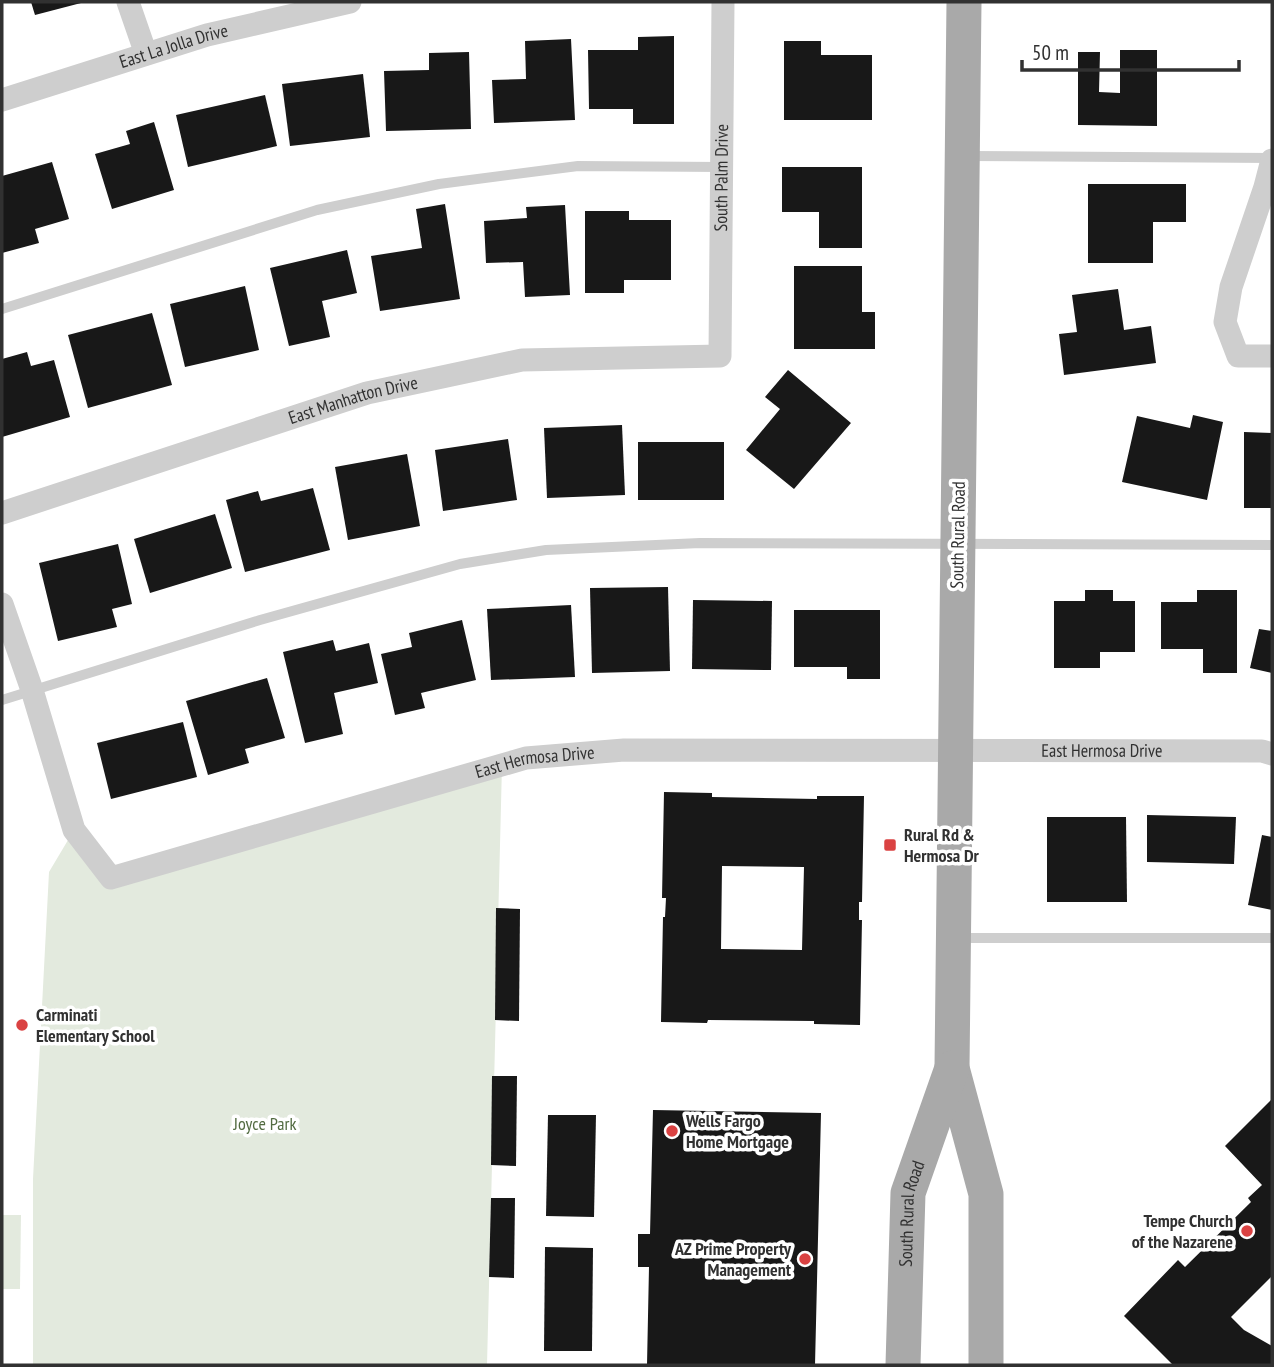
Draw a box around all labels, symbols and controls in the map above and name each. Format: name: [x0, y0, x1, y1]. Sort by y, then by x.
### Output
street label: East La Jolla Drive: [116, 19, 230, 73]
scale bar: [1022, 28, 1239, 72]
text: 50 m: [1032, 39, 1069, 66]
street label: South Palm Drive: [709, 124, 733, 231]
street label: East Manhatton Drive: [285, 371, 420, 429]
street label: South Rural Road: [945, 481, 970, 589]
street label: East Hermosa Drive: [1041, 739, 1162, 762]
street label: East Hermosa Drive: [472, 740, 595, 783]
place label: Rural Rd & Hermosa Dr: [904, 823, 980, 867]
marker: Rural Rd & Hermosa Dr: [882, 837, 898, 853]
place label: Carminati Elementary School: [36, 1003, 155, 1047]
marker: Carminati Elementary School: [14, 1017, 30, 1033]
place label: Wells Fargo Home Mortgage: [685, 1109, 789, 1153]
park label: Joyce Park: [233, 1112, 296, 1135]
marker: Wells Fargo Home Mortgage: [664, 1123, 680, 1139]
street label: South Rural Road: [894, 1157, 930, 1267]
place label: Tempe Church of the Nazarene: [1132, 1209, 1233, 1253]
marker: Tempe Church of the Nazarene: [1239, 1223, 1255, 1239]
place label: AZ Prime Property Management: [674, 1237, 792, 1281]
marker: AZ Prime Property Management: [797, 1251, 813, 1267]

